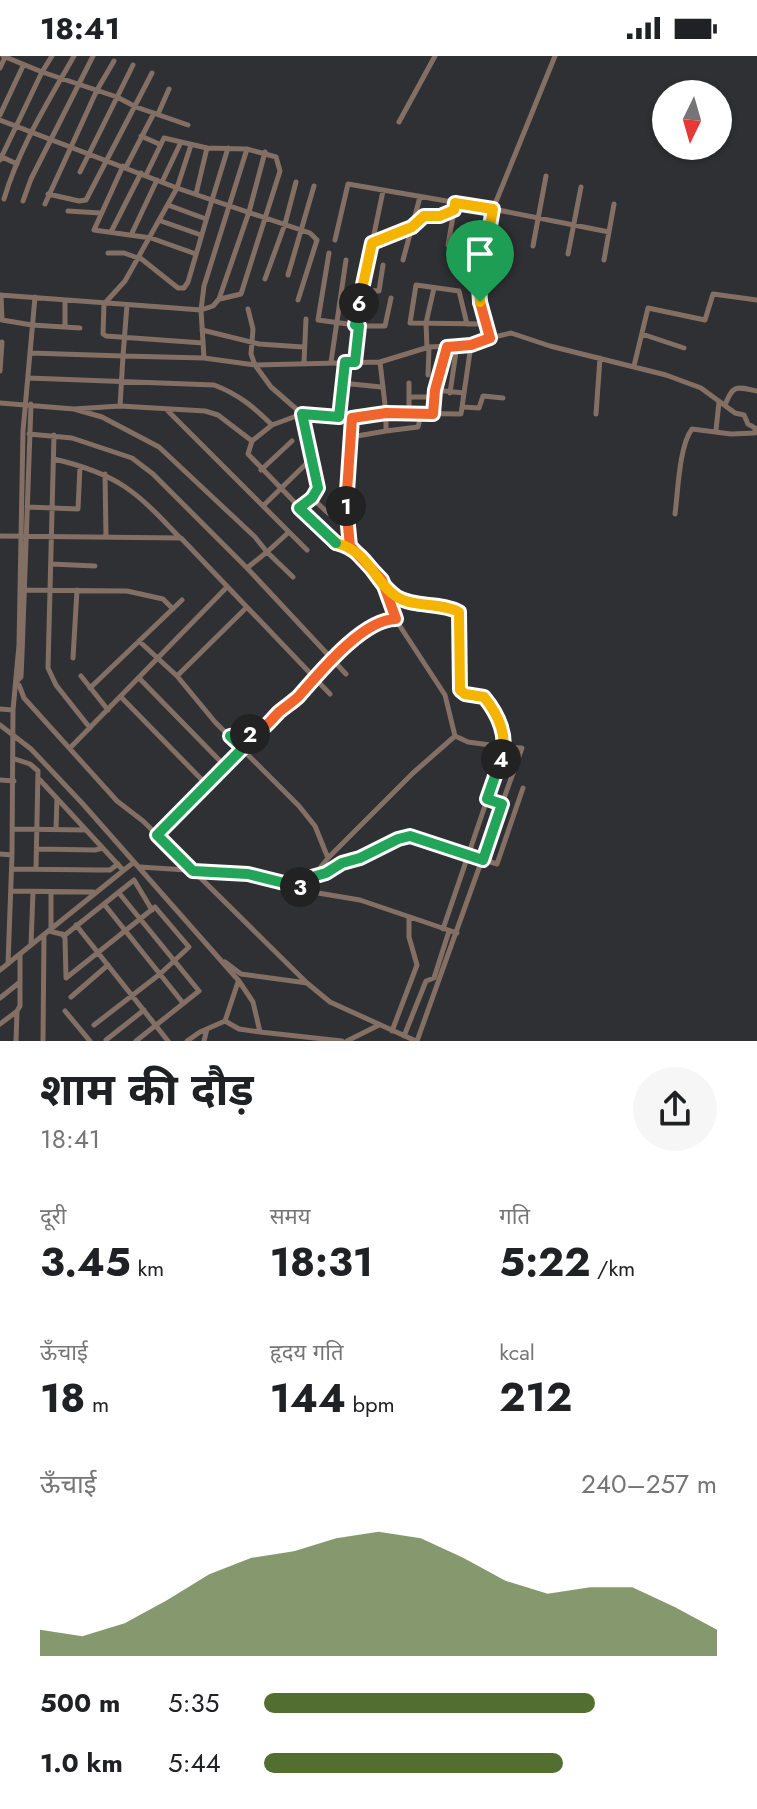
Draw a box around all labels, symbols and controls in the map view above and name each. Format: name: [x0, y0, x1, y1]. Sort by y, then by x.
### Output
text: 18:41: [40, 7, 120, 50]
north arrow: [652, 80, 732, 160]
map controls: [652, 80, 732, 160]
pin: [446, 220, 514, 302]
icon: arrive: [458, 232, 502, 276]
pin: 6: [339, 283, 379, 323]
text: 6: [352, 287, 366, 319]
pin: 1: [326, 486, 366, 526]
text: 1: [340, 490, 352, 522]
pin: 2: [230, 714, 270, 754]
text: 2: [243, 718, 257, 750]
pin: 4: [481, 739, 521, 779]
text: 4: [493, 743, 509, 775]
pin: 3: [280, 867, 320, 907]
text: 3: [293, 871, 307, 903]
text: शाम की दौड़: [40, 1058, 254, 1122]
button: share: [633, 1067, 717, 1151]
text: 18:41: [40, 1120, 101, 1158]
text: दूरी: [40, 1200, 66, 1232]
text: समय: [270, 1200, 310, 1232]
text: गति: [499, 1200, 530, 1232]
text: 3.45: [40, 1233, 131, 1291]
text: 18:31: [270, 1233, 373, 1291]
text: 5:22: [499, 1233, 591, 1291]
text: km: [131, 1252, 164, 1284]
text: /km: [591, 1252, 635, 1284]
text: ऊँचाई: [40, 1336, 88, 1368]
text: हृदय गति: [270, 1336, 343, 1368]
text: kcal: [499, 1336, 535, 1368]
text: 212: [499, 1368, 572, 1426]
text: 18: [40, 1369, 85, 1427]
text: 144: [270, 1369, 346, 1427]
text: m: [85, 1388, 109, 1420]
text: bpm: [346, 1388, 395, 1420]
text: ऊँचाई: [40, 1465, 96, 1503]
text: 240–257 m: [581, 1465, 717, 1503]
text: 500 m: [40, 1684, 120, 1722]
text: 5:35: [168, 1684, 219, 1722]
text: 1.0 km: [40, 1744, 123, 1782]
text: 5:44: [168, 1744, 221, 1782]

